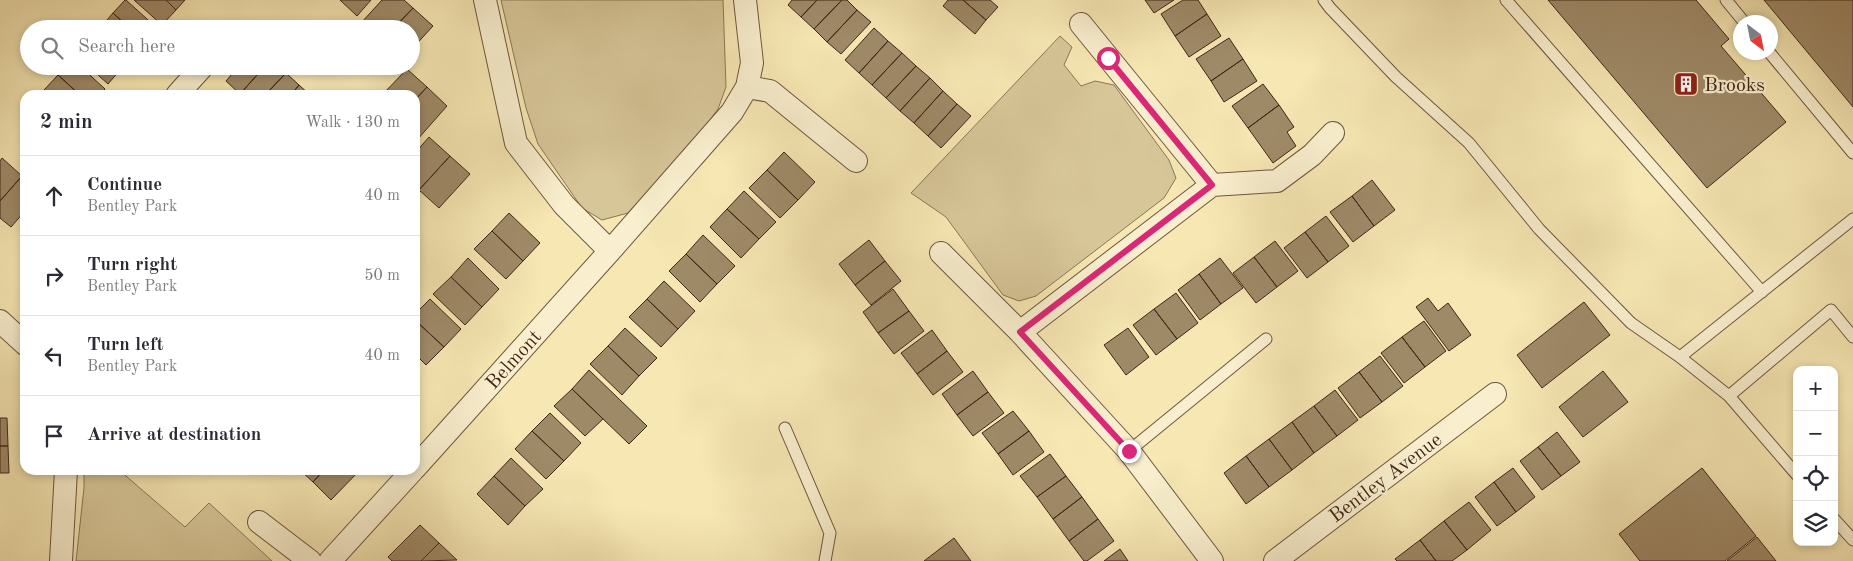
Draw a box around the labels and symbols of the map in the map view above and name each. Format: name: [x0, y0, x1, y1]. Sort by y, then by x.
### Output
north arrow: [1733, 15, 1778, 60]
route start: [1097, 47, 1120, 70]
building icon: Brooks: [1673, 71, 1699, 97]
place label: Brooks: [1704, 76, 1765, 96]
street label: Belmont: [483, 327, 546, 394]
street label: Bentley Avenue: [1326, 430, 1446, 527]
route end: [1118, 440, 1141, 463]

